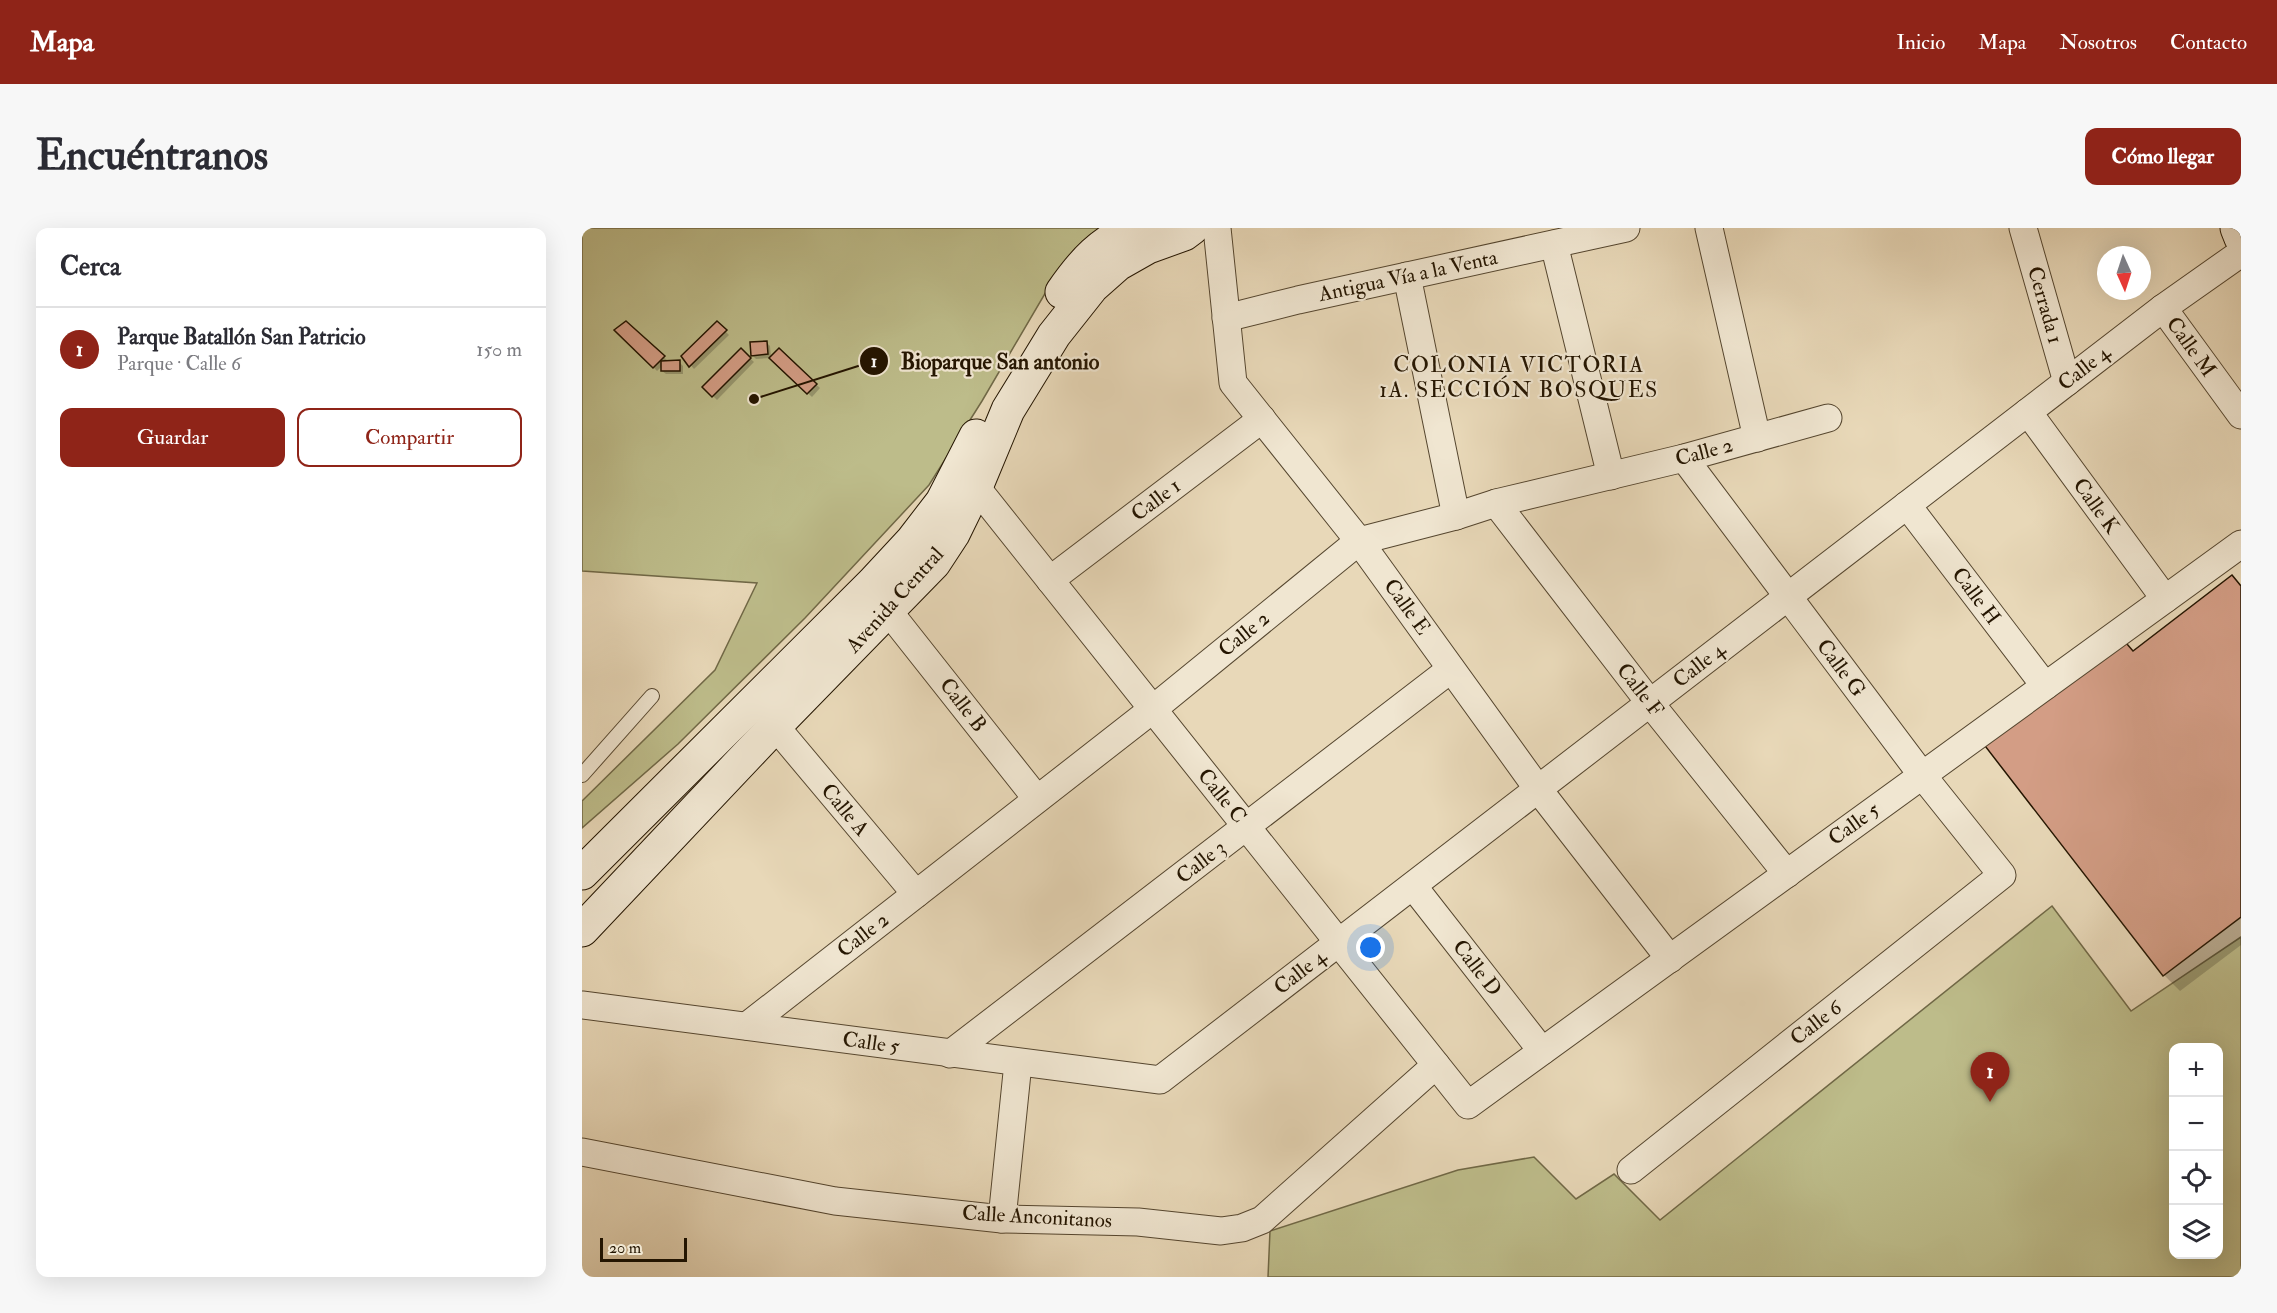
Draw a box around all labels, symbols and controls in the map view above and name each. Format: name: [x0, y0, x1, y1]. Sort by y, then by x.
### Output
text: Mapa: [30, 25, 94, 60]
text: Inicio: [1896, 29, 1945, 56]
text: Mapa: [1978, 29, 2026, 56]
text: Nosotros: [2059, 29, 2137, 56]
text: Contacto: [2170, 29, 2247, 56]
button: Cómo llegar: [2085, 128, 2241, 185]
text: Encuéntranos: [36, 130, 268, 182]
street label: Antigua Vía a la Venta: [1315, 244, 1500, 308]
north arrow: [2097, 246, 2151, 300]
text: Cerca: [60, 251, 121, 283]
street label: Cerrada 1: [2021, 263, 2069, 347]
street label: Calle M: [2160, 312, 2222, 382]
text: Parque Batallón San Patricio: [117, 323, 366, 351]
text: 1: [76, 337, 83, 362]
text: 150 m: [476, 337, 522, 362]
street label: Calle 4: [2052, 338, 2117, 397]
callout: Bioparque San antonio: [859, 341, 1112, 381]
text: Bioparque San antonio: [901, 348, 1100, 377]
text: 1: [871, 350, 877, 373]
text: Parque · Calle 6: [117, 351, 241, 376]
district label: COLONIA VICTORIA 1A. SECCIÓN BOSQUES: [1379, 351, 1659, 404]
button: Guardar: [60, 408, 285, 467]
button: Compartir: [297, 408, 522, 467]
street label: Calle 2: [1672, 431, 1736, 473]
street label: Calle 1: [1126, 473, 1186, 527]
street label: Calle K: [2067, 473, 2125, 539]
street label: Avenida Central: [840, 541, 950, 659]
street label: Calle H: [1946, 562, 2006, 630]
street label: Calle E: [1378, 574, 1436, 640]
street label: Calle 2: [1213, 605, 1275, 663]
street label: Calle G: [1811, 634, 1871, 702]
street label: Calle 4: [1667, 635, 1732, 694]
street label: Calle F: [1611, 658, 1669, 722]
street label: Calle B: [933, 672, 993, 738]
street label: Calle C: [1192, 763, 1252, 829]
street label: Calle A: [815, 778, 875, 842]
street label: Calle 5: [1823, 796, 1886, 852]
street label: Calle 3: [1171, 834, 1231, 890]
street label: Calle 2: [832, 906, 894, 964]
your location: [1356, 933, 1385, 962]
street label: Calle D: [1446, 934, 1508, 1002]
street label: Calle 4: [1268, 942, 1333, 1001]
street label: Calle 6: [1785, 994, 1848, 1052]
street label: Calle 5: [841, 1026, 902, 1060]
map controls: [2169, 1043, 2223, 1259]
button: +: [2169, 1043, 2223, 1097]
pin: 1: [1970, 1052, 2010, 1102]
button: −: [2169, 1097, 2223, 1151]
button: locate: [2169, 1151, 2223, 1205]
street label: Calle Anconitanos: [961, 1200, 1113, 1234]
button: layers: [2169, 1205, 2223, 1259]
scale bar: [600, 1235, 687, 1262]
text: 20 m: [609, 1238, 641, 1258]

